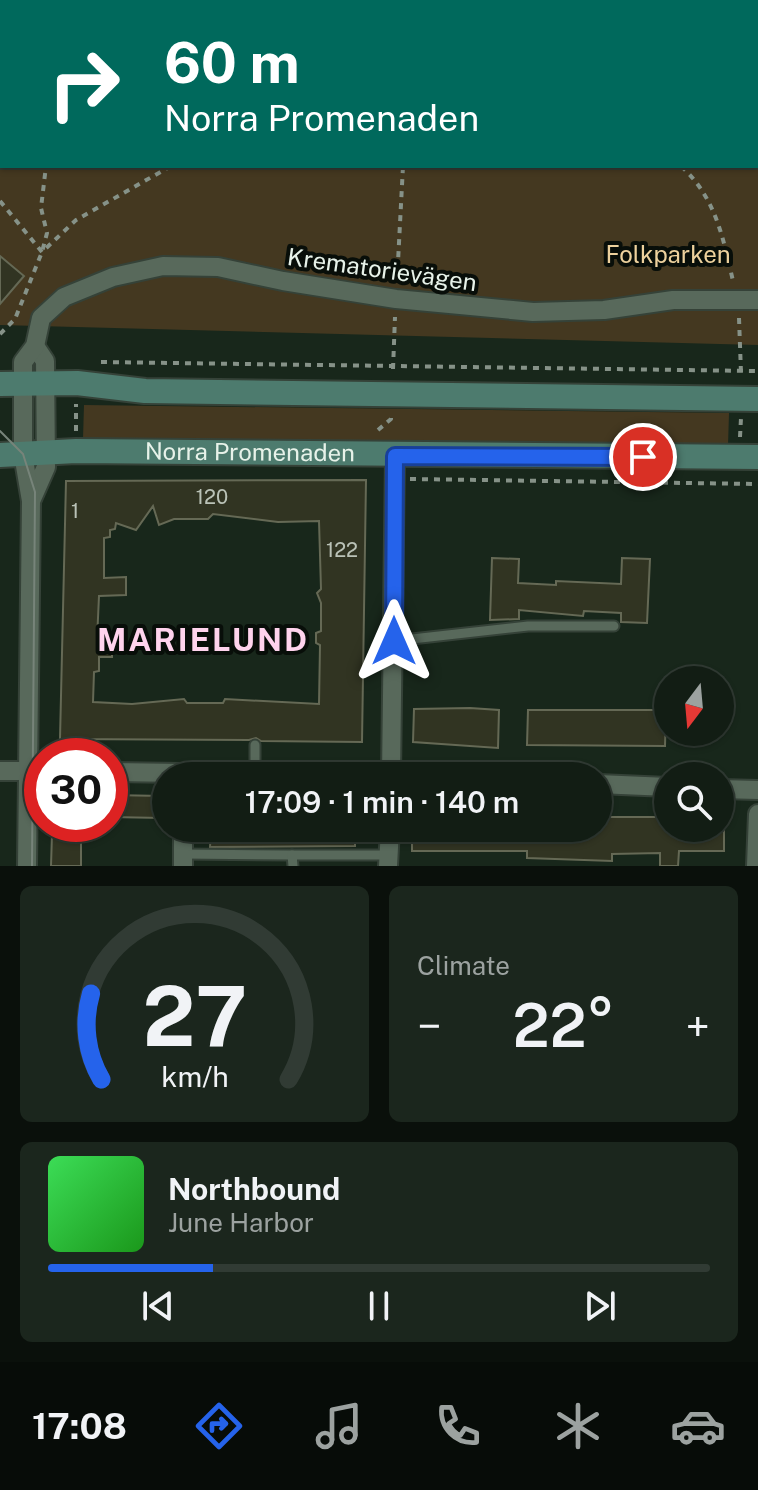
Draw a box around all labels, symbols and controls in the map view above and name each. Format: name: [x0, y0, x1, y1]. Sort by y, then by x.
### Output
text: 60 m: [164, 30, 300, 96]
icon: right: [32, 32, 136, 136]
text: Norra Promenaden: [164, 97, 479, 139]
park label: Folkparken: [605, 240, 731, 268]
street label: Krematorievägen: [286, 242, 479, 296]
pin: [609, 423, 677, 491]
icon: arrive: [621, 435, 665, 479]
street label: Norra Promenaden: [145, 437, 355, 466]
house number: 120: [196, 485, 228, 509]
house number: 1: [71, 499, 79, 523]
house number: 122: [326, 538, 358, 562]
position arrow: [352, 599, 436, 683]
district label: MARIELUND: [97, 621, 309, 658]
north arrow: [654, 666, 734, 746]
map controls: [654, 666, 734, 842]
speed limit sign: 30: [24, 738, 128, 842]
button: search: [654, 762, 734, 842]
text: 17:09 · 1 min · 140 m: [245, 784, 519, 820]
text: Climate: [417, 950, 510, 981]
text: 27: [142, 967, 247, 1065]
text: 22°: [512, 990, 615, 1061]
text: −: [417, 1000, 441, 1052]
text: +: [686, 1000, 710, 1052]
text: km/h: [161, 1060, 228, 1093]
text: Northbound: [168, 1171, 340, 1207]
text: June Harbor: [168, 1207, 314, 1238]
icon: previous: [136, 1284, 180, 1328]
icon: pause: [357, 1284, 401, 1328]
icon: next: [578, 1284, 622, 1328]
icon: directions: [191, 1398, 247, 1454]
icon: music: [311, 1398, 367, 1454]
icon: phone: [430, 1398, 486, 1454]
icon: climate: [550, 1398, 606, 1454]
icon: car: [670, 1398, 726, 1454]
text: 17:08: [32, 1405, 127, 1447]

